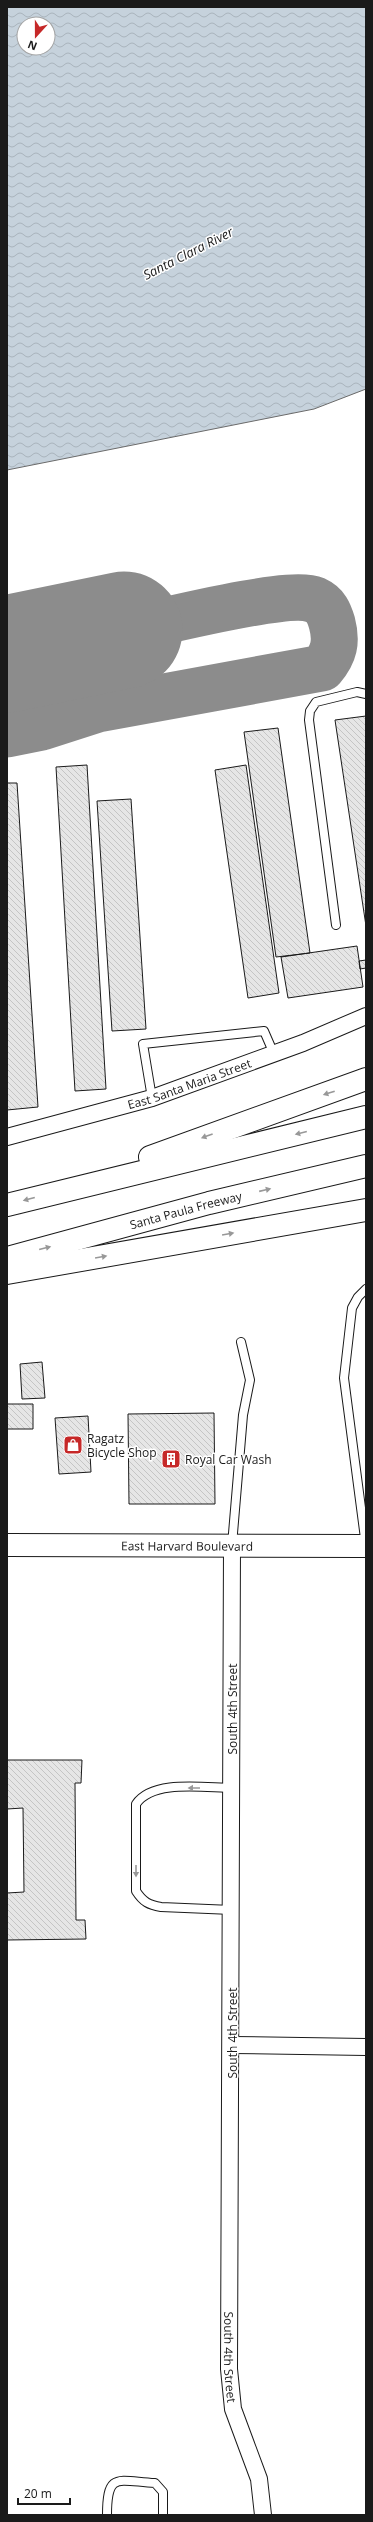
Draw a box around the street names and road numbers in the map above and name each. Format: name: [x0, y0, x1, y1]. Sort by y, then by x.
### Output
street label: East Santa Maria Street: [126, 1054, 253, 1113]
street label: Santa Paula Freeway: [128, 1187, 244, 1233]
street label: East Harvard Boulevard: [121, 1537, 253, 1554]
street label: South 4th Street: [224, 1663, 241, 1755]
street label: South 4th Street: [224, 1987, 241, 2079]
street label: South 4th Street: [221, 2311, 241, 2403]

